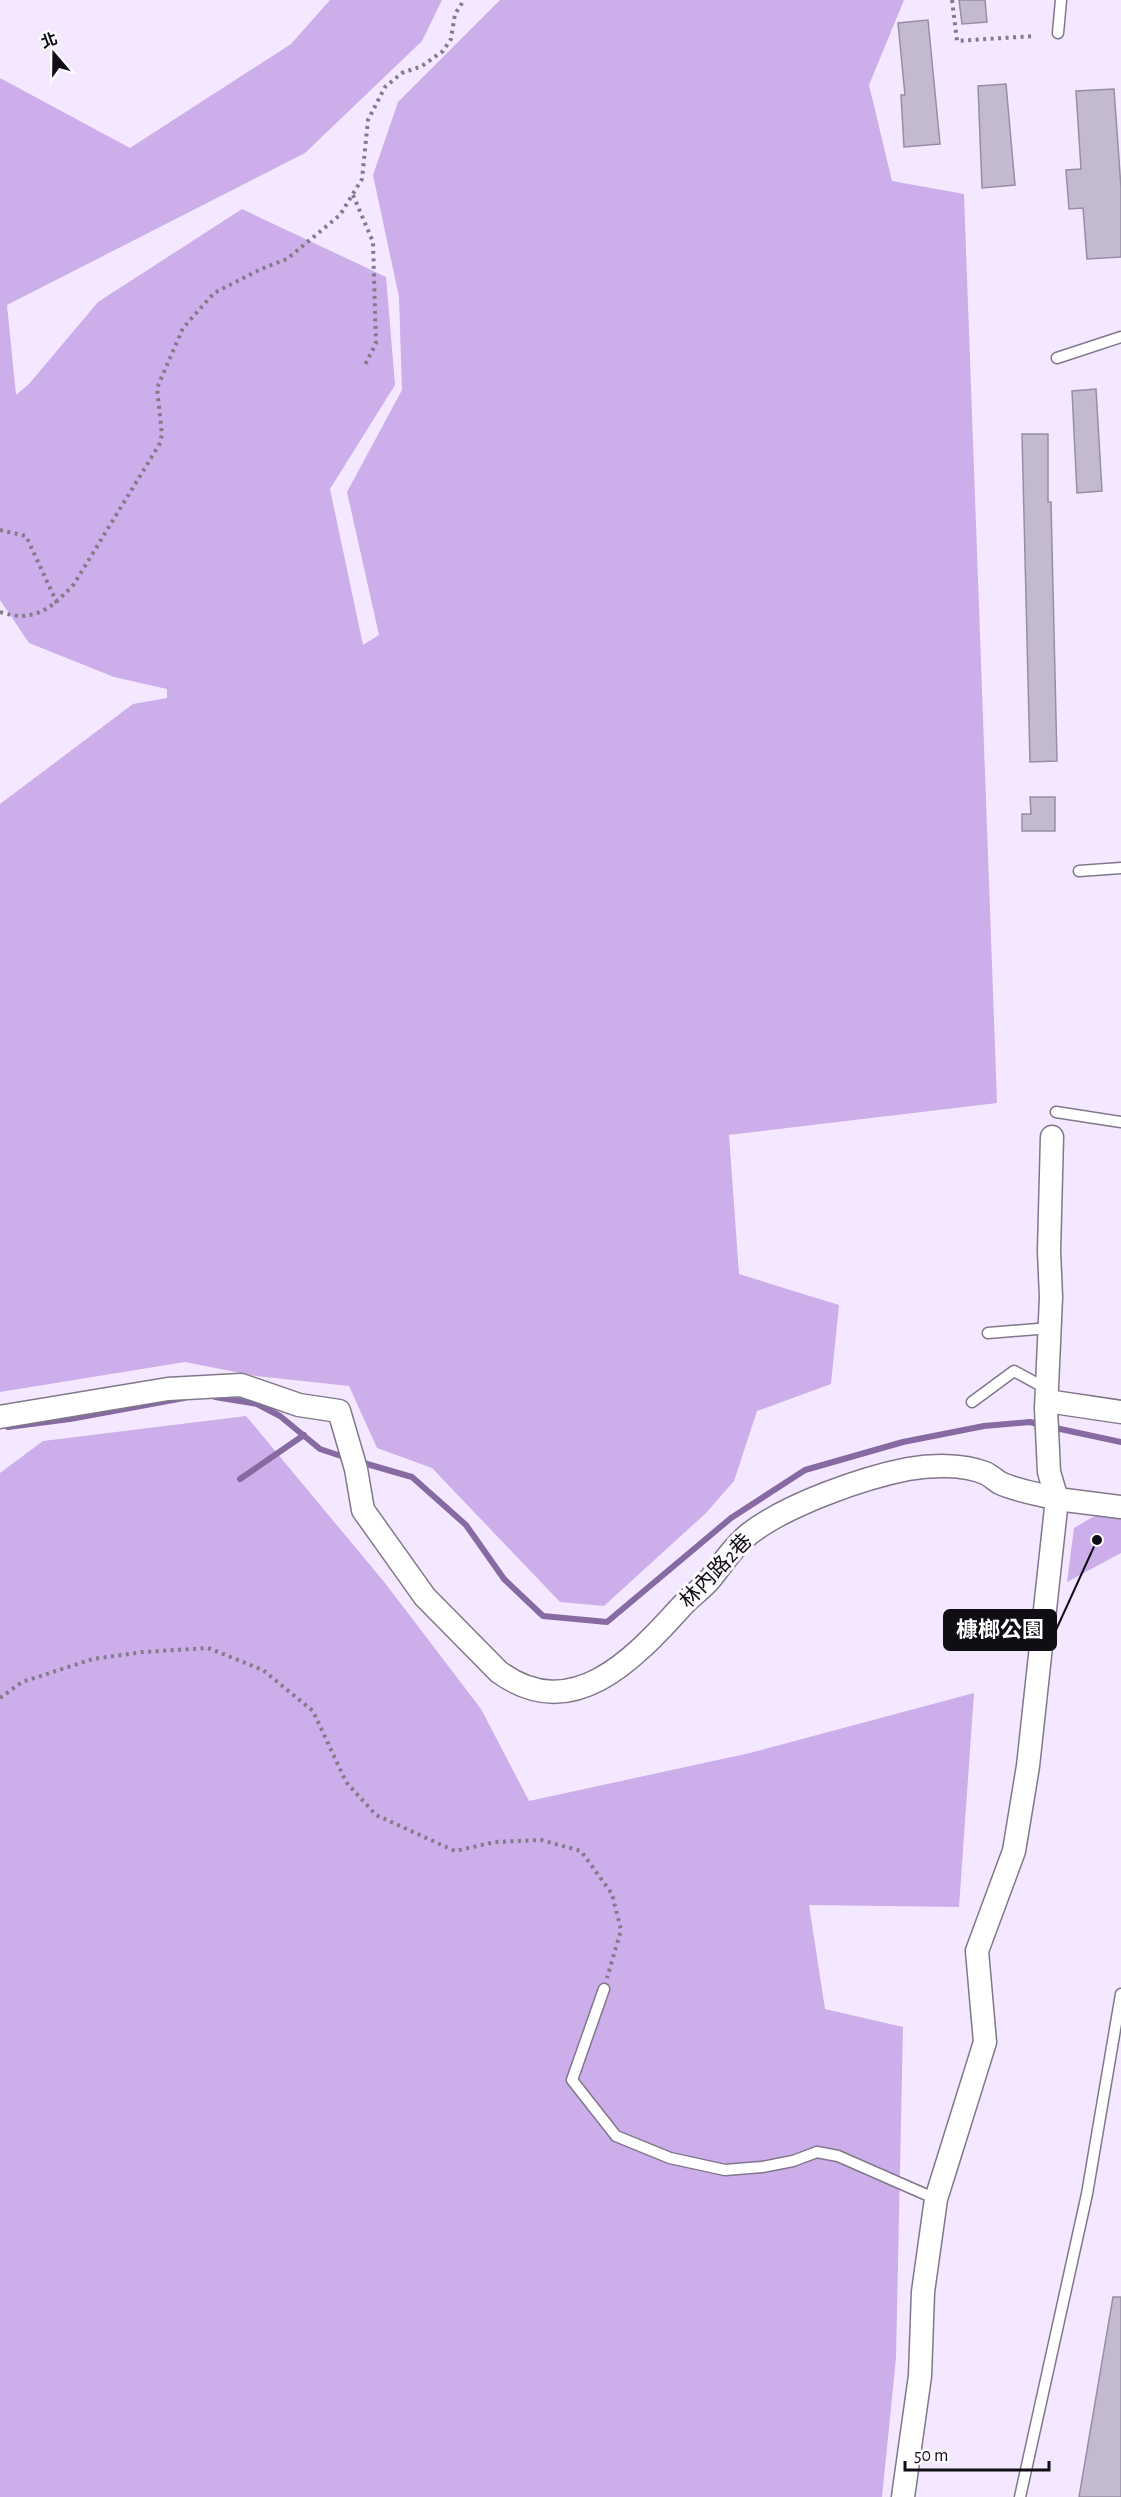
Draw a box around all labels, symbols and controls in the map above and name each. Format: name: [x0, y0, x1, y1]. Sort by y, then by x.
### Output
north arrow: [24, 24, 84, 84]
text: 北: [39, 30, 59, 51]
street label: 林內路2巷: [675, 1529, 756, 1612]
callout: 槺榔公園: [944, 1610, 1056, 1650]
text: 槺榔公園: [956, 1618, 1044, 1641]
scale bar: [905, 2434, 1049, 2472]
text: 50 m: [914, 2447, 948, 2465]

